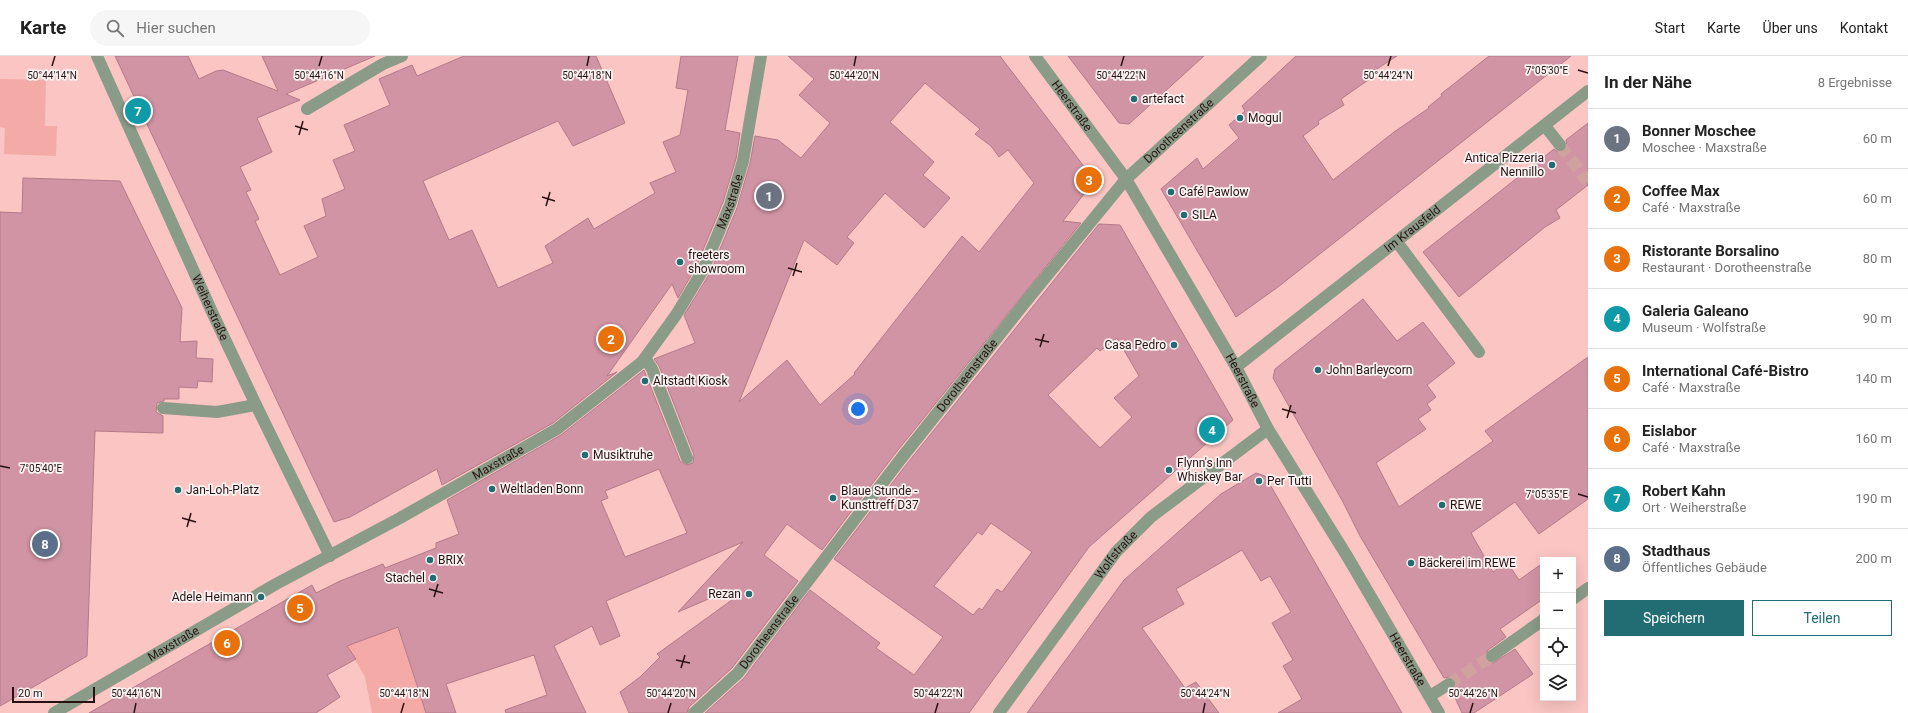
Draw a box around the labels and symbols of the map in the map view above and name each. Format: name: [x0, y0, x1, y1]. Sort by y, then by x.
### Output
text: 7°05'30"E: [1526, 65, 1569, 76]
text: 50°44'14"N: [27, 70, 77, 81]
text: 50°44'16"N: [294, 70, 344, 81]
text: 50°44'18"N: [562, 70, 612, 81]
text: 50°44'20"N: [829, 70, 879, 81]
text: 50°44'22"N: [1096, 70, 1146, 81]
text: 50°44'24"N: [1363, 70, 1413, 81]
street label: Heerstraße: [1049, 78, 1095, 134]
place label: artefact: [1142, 92, 1184, 106]
marker: artefact: [1129, 94, 1139, 104]
pin: 7: [125, 96, 151, 126]
street label: Dorotheenstraße: [1141, 96, 1217, 166]
place label: Mogul: [1248, 111, 1282, 125]
marker: Mogul: [1235, 113, 1245, 123]
place label: Antica Pizzeria Nennillo: [1465, 151, 1544, 179]
marker: Antica Pizzeria Nennillo: [1547, 160, 1557, 170]
pin: 3: [1076, 165, 1102, 195]
street label: Maxstraße: [714, 173, 746, 231]
pin: 1: [756, 181, 782, 211]
place label: Café Pawlow: [1179, 185, 1249, 199]
marker: Café Pawlow: [1166, 187, 1176, 197]
street label: Im Krausfeld: [1381, 202, 1443, 255]
place label: SILA: [1192, 208, 1217, 222]
marker: SILA: [1179, 210, 1189, 220]
place label: freeters showroom: [688, 248, 745, 276]
marker: freeters showroom: [675, 257, 685, 267]
street label: Weiherstraße: [189, 273, 231, 343]
pin: 2: [598, 324, 624, 354]
street label: Dorotheenstraße: [934, 336, 1000, 415]
place label: Casa Pedro: [1105, 338, 1166, 352]
marker: Casa Pedro: [1169, 340, 1179, 350]
street label: Heerstraße: [1223, 351, 1263, 410]
place label: John Barleycorn: [1326, 363, 1412, 377]
marker: John Barleycorn: [1313, 365, 1323, 375]
place label: Altstadt Kiosk: [653, 374, 728, 388]
marker: Altstadt Kiosk: [640, 376, 650, 386]
your location: [848, 399, 868, 419]
pin: 4: [1199, 415, 1225, 445]
street label: Maxstraße: [470, 442, 526, 483]
place label: Musiktruhe: [593, 448, 653, 462]
marker: Musiktruhe: [580, 450, 590, 460]
place label: Flynn's Inn Whiskey Bar: [1177, 456, 1242, 484]
text: 7°05'40"E: [20, 463, 63, 474]
marker: Flynn's Inn Whiskey Bar: [1164, 465, 1174, 475]
place label: Per Tutti: [1267, 474, 1312, 488]
marker: Per Tutti: [1254, 476, 1264, 486]
place label: Weltladen Bonn: [500, 482, 583, 496]
place label: Jan-Loh-Platz: [186, 483, 259, 497]
marker: Weltladen Bonn: [487, 484, 497, 494]
place label: Blaue Stunde - Kunsttreff D37: [841, 484, 919, 512]
marker: Jan-Loh-Platz: [173, 485, 183, 495]
text: 7°05'35"E: [1526, 489, 1569, 500]
marker: Blaue Stunde - Kunsttreff D37: [828, 493, 838, 503]
place label: REWE: [1450, 498, 1482, 512]
marker: REWE: [1437, 500, 1447, 510]
street label: Wolfstraße: [1092, 528, 1140, 581]
pin: 8: [32, 529, 58, 559]
place label: BRIX: [438, 553, 464, 567]
marker: BRIX: [425, 555, 435, 565]
place label: Bäckerei im REWE: [1419, 556, 1516, 570]
marker: Bäckerei im REWE: [1406, 558, 1416, 568]
place label: Stachel: [385, 571, 425, 585]
marker: Stachel: [428, 573, 438, 583]
place label: Rezan: [708, 587, 741, 601]
marker: Rezan: [744, 589, 754, 599]
place label: Adele Heimann: [172, 590, 253, 604]
marker: Adele Heimann: [256, 592, 266, 602]
street label: Dorotheenstraße: [737, 592, 802, 672]
pin: 5: [287, 593, 313, 623]
street label: Maxstraße: [145, 623, 201, 664]
pin: 6: [214, 628, 240, 658]
street label: Heerstraße: [1387, 630, 1429, 689]
scale bar: [12, 685, 95, 704]
text: 50°44'16"N: [111, 688, 161, 699]
text: 50°44'18"N: [379, 688, 429, 699]
text: 50°44'20"N: [646, 688, 696, 699]
text: 50°44'22"N: [913, 688, 963, 699]
text: 50°44'24"N: [1180, 688, 1230, 699]
text: 50°44'26"N: [1448, 688, 1498, 699]

